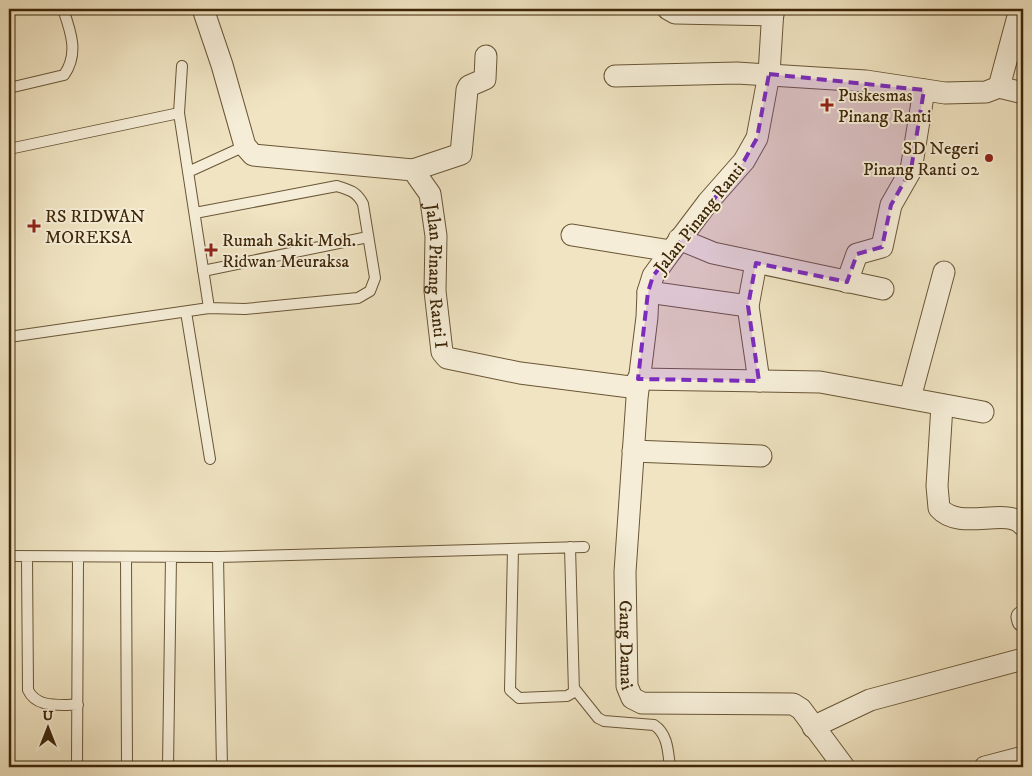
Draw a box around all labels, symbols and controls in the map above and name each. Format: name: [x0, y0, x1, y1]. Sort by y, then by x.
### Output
place label: Puskesmas Pinang Ranti: [838, 85, 932, 128]
marker: Puskesmas Pinang Ranti: [820, 98, 834, 112]
place label: SD Negeri Pinang Ranti 02: [863, 138, 979, 181]
marker: SD Negeri Pinang Ranti 02: [983, 152, 995, 164]
street label: Jalan Pinang Ranti: [649, 159, 750, 280]
street label: Jalan Pinang Ranti I: [419, 200, 452, 350]
place label: RS RIDWAN MOREKSA: [45, 206, 145, 249]
marker: RS RIDWAN MOREKSA: [27, 219, 41, 233]
place label: Rumah Sakit Moh. Ridwan Meuraksa: [222, 230, 356, 273]
marker: Rumah Sakit Moh. Ridwan Meuraksa: [204, 243, 218, 257]
street label: Gang Damai: [613, 600, 638, 694]
north arrow: [22, 704, 72, 754]
text: U: [43, 707, 54, 725]

